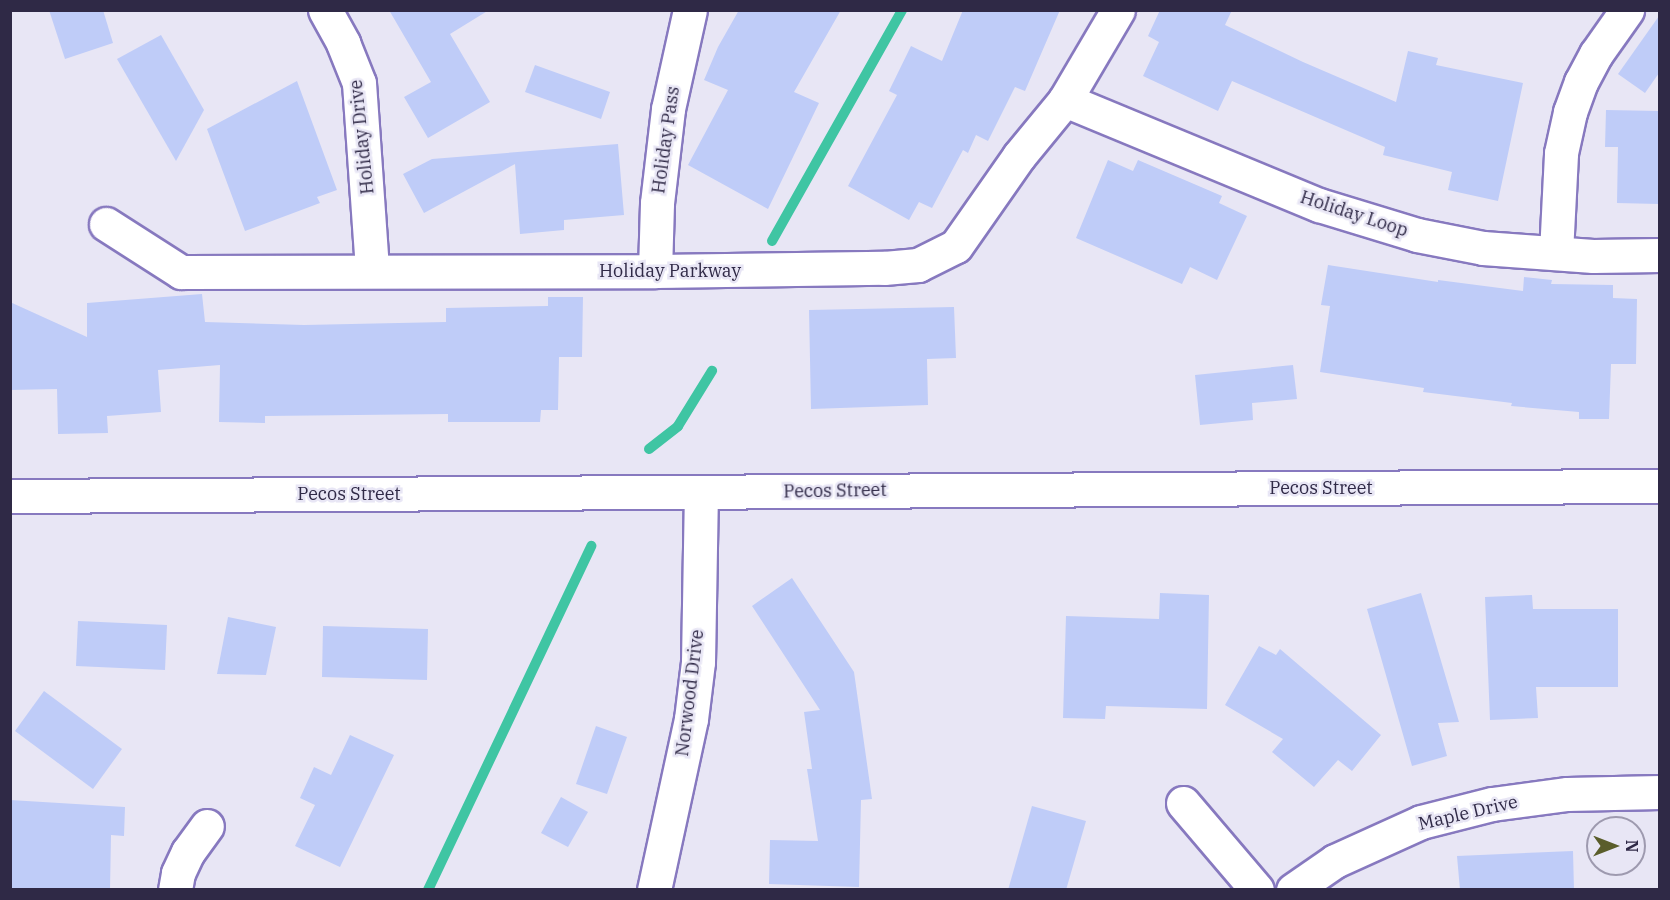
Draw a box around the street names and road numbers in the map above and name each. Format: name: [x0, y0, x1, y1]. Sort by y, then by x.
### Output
street label: Holiday Drive: [345, 79, 379, 195]
street label: Holiday Pass: [648, 85, 684, 195]
street label: Holiday Loop: [1297, 186, 1411, 242]
street label: Holiday Parkway: [599, 260, 741, 282]
street label: Pecos Street: [1269, 477, 1373, 499]
street label: Pecos Street: [783, 479, 887, 503]
street label: Pecos Street: [297, 483, 401, 505]
street label: Norwood Drive: [672, 628, 708, 758]
street label: Maple Drive: [1416, 791, 1520, 835]

